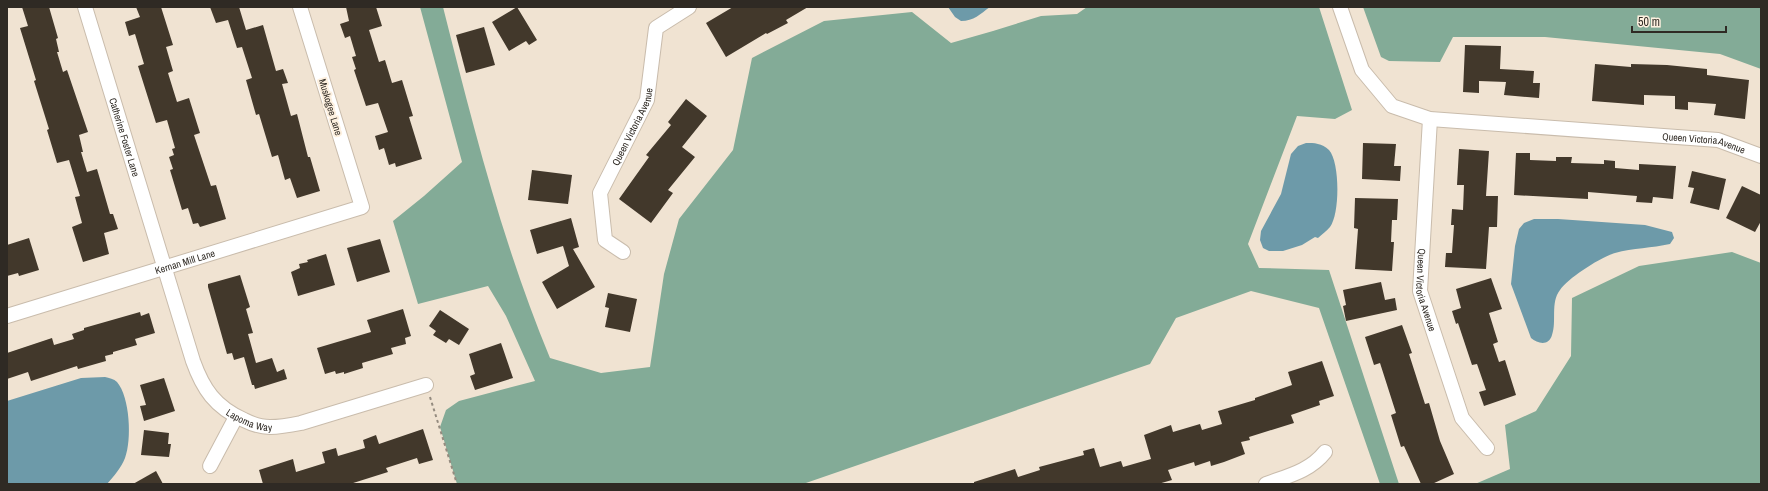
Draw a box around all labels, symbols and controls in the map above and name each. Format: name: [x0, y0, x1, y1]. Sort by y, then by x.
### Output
scale bar: [1632, 8, 1726, 34]
text: 50 m: [1638, 14, 1660, 30]
street label: Muskogee Lane: [316, 77, 345, 137]
street label: Queen Victoria Avenue: [609, 87, 656, 168]
street label: Catherine Foster Lane: [106, 96, 142, 179]
street label: Queen Victoria Avenue: [1662, 130, 1747, 157]
street label: Kernan Mill Lane: [153, 246, 217, 277]
street label: Queen Victoria Avenue: [1413, 248, 1439, 334]
street label: Lapoma Way: [224, 406, 273, 434]

